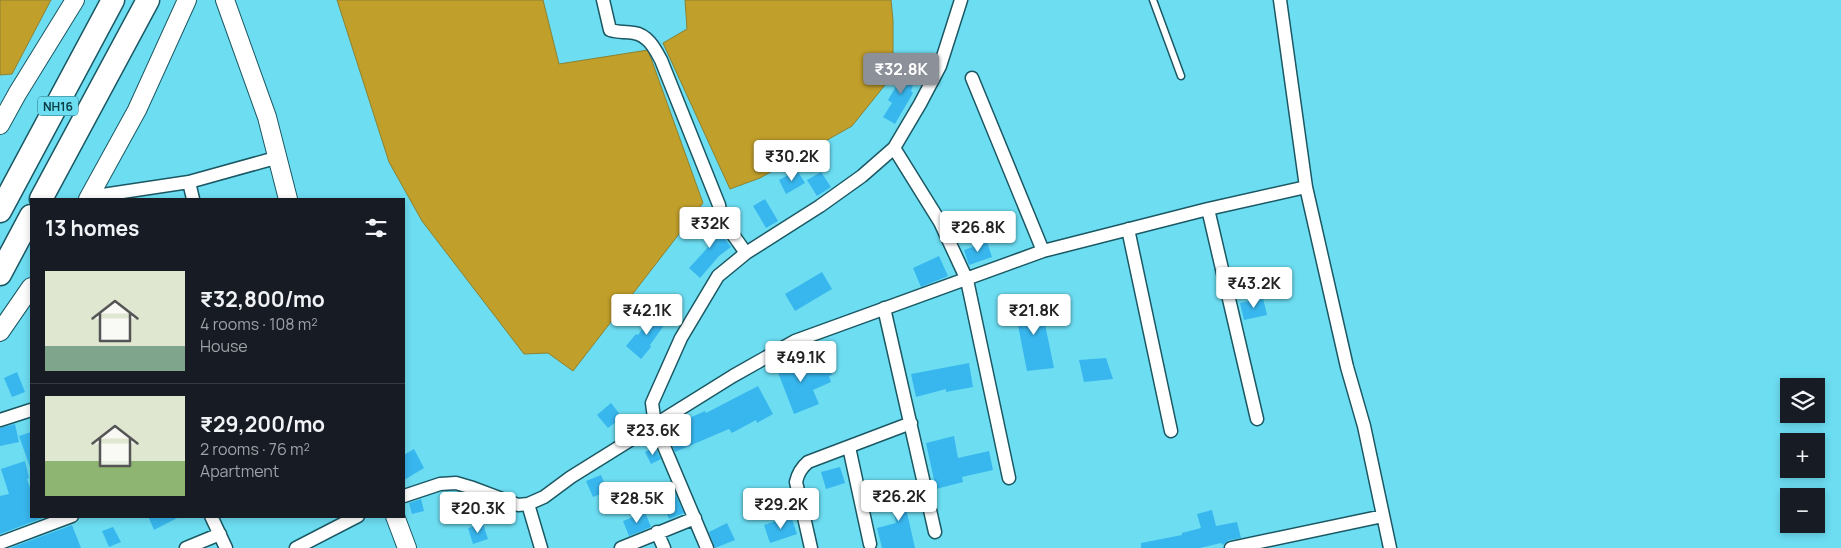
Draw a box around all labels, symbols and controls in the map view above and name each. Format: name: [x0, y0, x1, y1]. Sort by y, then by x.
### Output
pin: ₹32.8K: [860, 52, 942, 95]
text: ₹32.8K: [874, 58, 928, 80]
road number: NH16: [38, 96, 78, 115]
pin: ₹30.2K: [751, 140, 833, 182]
text: ₹30.2K: [765, 145, 819, 167]
pin: ₹32K: [680, 206, 740, 249]
pin: ₹26.8K: [937, 210, 1019, 253]
text: ₹32K: [690, 212, 730, 234]
text: 13 homes: [45, 214, 139, 242]
icon: filters: [362, 214, 390, 242]
text: ₹26.8K: [951, 216, 1005, 238]
pin: ₹43.2K: [1213, 266, 1295, 309]
text: ₹43.2K: [1227, 272, 1281, 294]
text: ₹32,800/mo: [200, 285, 325, 313]
icon: home: [85, 291, 145, 351]
pin: ₹42.1K: [606, 294, 688, 336]
pin: ₹21.8K: [993, 294, 1075, 336]
text: ₹42.1K: [622, 299, 672, 321]
text: ₹21.8K: [1009, 299, 1059, 321]
text: 4 rooms · 108 m²: [200, 313, 318, 335]
text: House: [200, 335, 248, 357]
pin: ₹49.1K: [760, 340, 842, 383]
text: ₹49.1K: [776, 346, 826, 368]
map controls: [1780, 378, 1825, 533]
button: layers: [1780, 378, 1825, 423]
text: ₹29,200/mo: [200, 410, 325, 438]
pin: ₹23.6K: [612, 414, 694, 456]
icon: home: [85, 416, 145, 476]
text: ₹23.6K: [626, 419, 680, 441]
button: +: [1780, 433, 1825, 478]
text: 2 rooms · 76 m²: [200, 438, 310, 460]
text: Apartment: [200, 460, 279, 482]
pin: ₹26.2K: [858, 480, 940, 522]
pin: ₹28.5K: [596, 482, 678, 524]
text: ₹26.2K: [872, 485, 926, 507]
text: ₹28.5K: [610, 487, 664, 509]
pin: ₹29.2K: [740, 488, 822, 530]
button: −: [1780, 488, 1825, 533]
pin: ₹20.3K: [437, 492, 519, 534]
text: ₹29.2K: [754, 493, 808, 515]
text: ₹20.3K: [451, 497, 505, 519]

